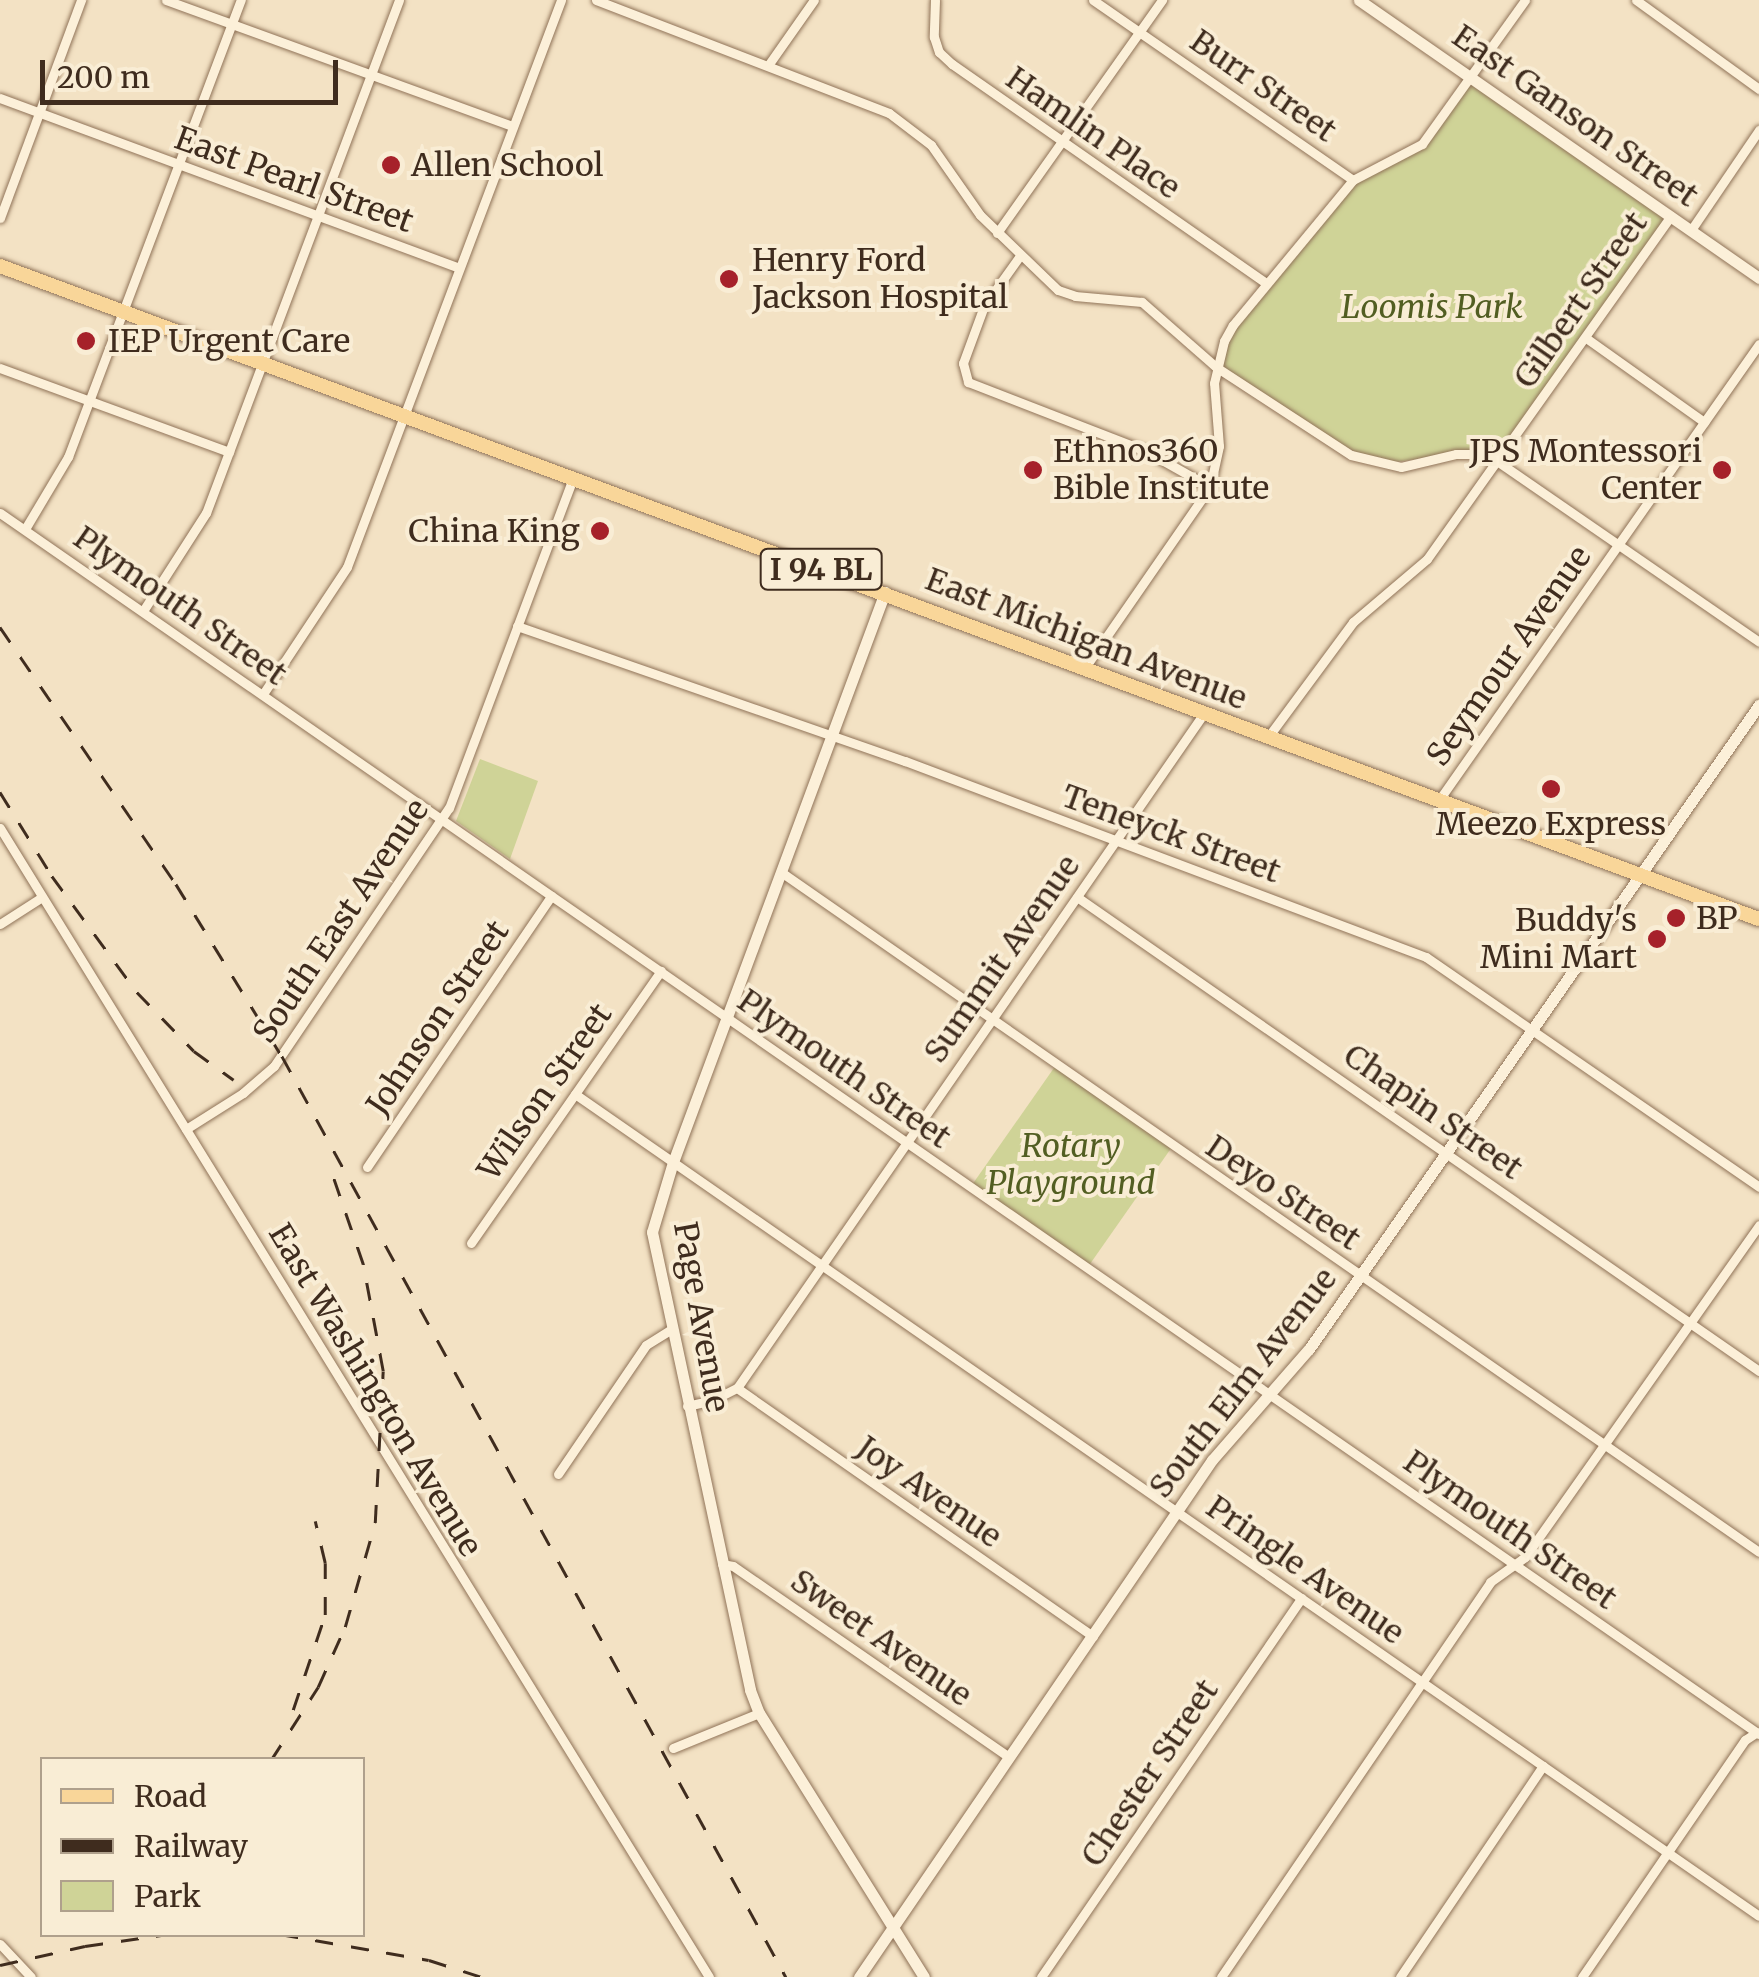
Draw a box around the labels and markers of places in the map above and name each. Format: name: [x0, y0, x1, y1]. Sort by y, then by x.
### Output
place label: Allen School: [411, 146, 603, 184]
marker: Allen School: [380, 154, 402, 176]
place label: Henry Ford Jackson Hospital: [752, 242, 1008, 317]
marker: Henry Ford Jackson Hospital: [716, 266, 742, 292]
place label: IEP Urgent Care: [108, 322, 350, 360]
marker: IEP Urgent Care: [73, 328, 99, 354]
place label: Ethnos360 Bible Institute: [1053, 433, 1269, 508]
place label: JPS Montessori Center: [1469, 433, 1702, 508]
marker: Ethnos360 Bible Institute: [1022, 459, 1044, 481]
marker: JPS Montessori Center: [1711, 459, 1733, 481]
place label: China King: [408, 512, 580, 550]
marker: China King: [589, 520, 611, 542]
marker: Meezo Express: [1540, 778, 1562, 800]
place label: Meezo Express: [1436, 805, 1666, 843]
place label: BP: [1696, 899, 1738, 937]
place label: Buddy's Mini Mart: [1480, 902, 1637, 977]
marker: BP: [1665, 907, 1687, 929]
marker: Buddy's Mini Mart: [1646, 928, 1668, 950]

